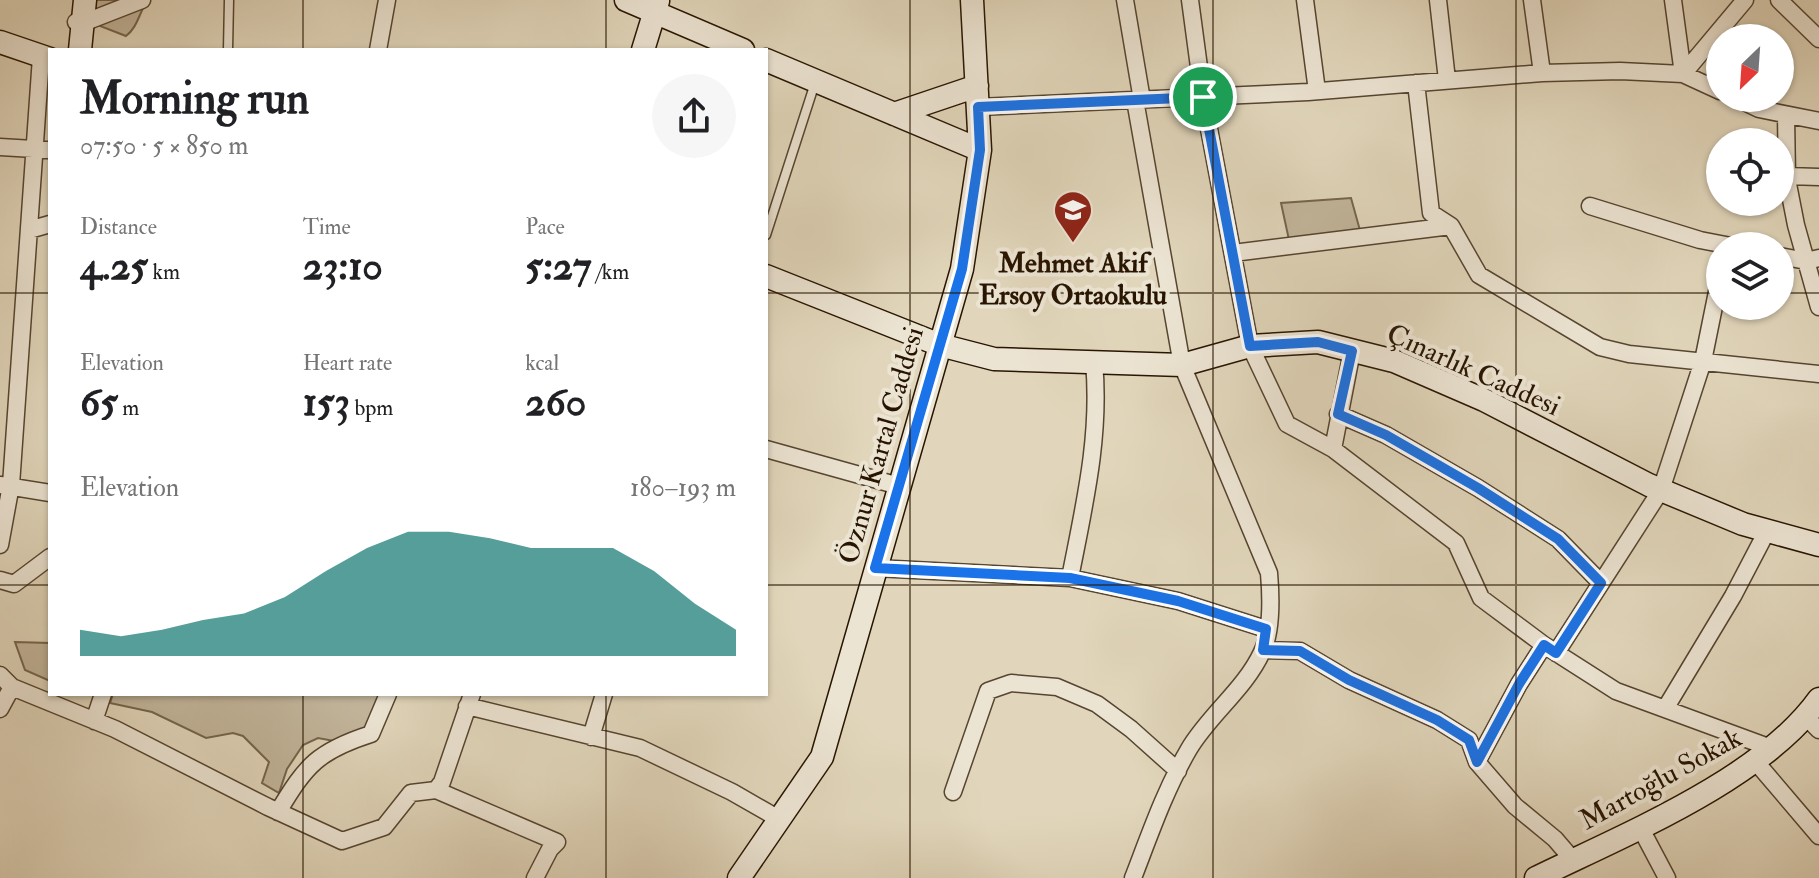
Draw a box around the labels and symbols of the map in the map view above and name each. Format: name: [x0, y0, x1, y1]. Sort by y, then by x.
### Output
north arrow: [1706, 24, 1794, 112]
pin: [1169, 63, 1237, 131]
school or university icon: Mehmet Akif Ersoy Ortaokulu: [1052, 189, 1094, 244]
place label: Mehmet Akif Ersoy Ortaokulu: [979, 246, 1168, 313]
street label: Çınarlık Caddesi: [1381, 316, 1566, 424]
street label: Öznur Kartal Caddesi: [831, 323, 932, 568]
street label: Martoğlu Sokak: [1574, 720, 1748, 838]

